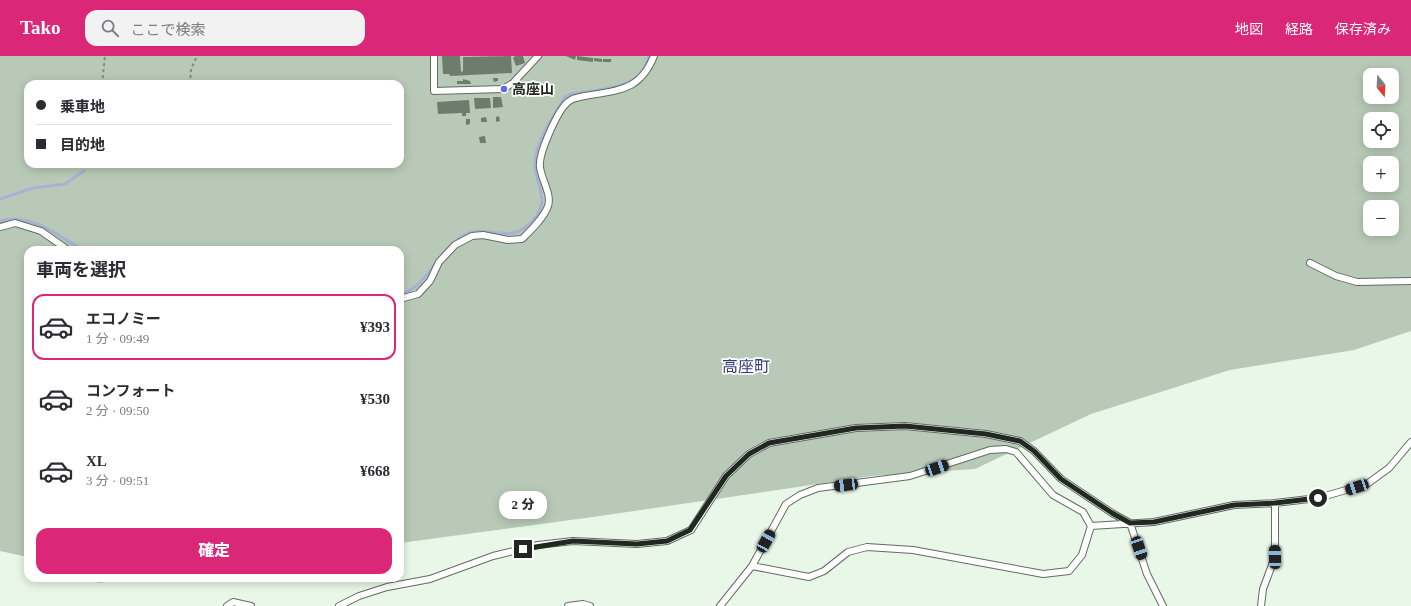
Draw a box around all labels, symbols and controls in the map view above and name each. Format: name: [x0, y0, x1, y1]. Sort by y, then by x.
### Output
search box: [85, 10, 365, 46]
text: Tako: [20, 17, 61, 38]
icon: search: [99, 17, 121, 39]
text: ここで検索: [131, 22, 206, 38]
text: 地図: [1235, 22, 1263, 37]
text: 経路: [1285, 22, 1313, 37]
text: 保存済み: [1335, 22, 1391, 37]
north arrow: [1363, 68, 1399, 104]
map controls: [1363, 68, 1399, 236]
place label: 高座山: [512, 82, 554, 97]
marker: 高座山: [499, 84, 509, 94]
text: 乗車地: [60, 99, 105, 115]
button: locate: [1363, 112, 1399, 148]
text: 目的地: [60, 137, 105, 153]
button: +: [1363, 156, 1399, 192]
button: −: [1363, 200, 1399, 236]
text: 車両を選択: [36, 260, 126, 280]
icon: car: [38, 309, 74, 345]
text: エコノミー: [86, 311, 161, 327]
text: ¥393: [360, 319, 390, 335]
text: 1 分 · 09:49: [86, 331, 149, 346]
district label: 高座町: [722, 358, 770, 375]
icon: car: [38, 381, 74, 417]
text: コンフォート: [86, 383, 176, 399]
text: ¥530: [360, 391, 390, 407]
text: 2 分 · 09:50: [86, 403, 149, 418]
icon: car: [38, 453, 74, 489]
text: XL: [86, 453, 107, 469]
car: [924, 458, 950, 478]
text: ¥668: [360, 463, 390, 479]
text: 3 分 · 09:51: [86, 473, 149, 488]
car: [833, 478, 859, 492]
car: [1344, 478, 1370, 496]
route start: [1309, 489, 1327, 507]
callout: 2 分: [499, 491, 547, 519]
text: 2 分: [512, 497, 534, 512]
button: 確定: [36, 528, 392, 574]
car: [755, 528, 777, 554]
car: [1130, 535, 1148, 561]
route end: [514, 540, 532, 558]
car: [1269, 545, 1281, 569]

